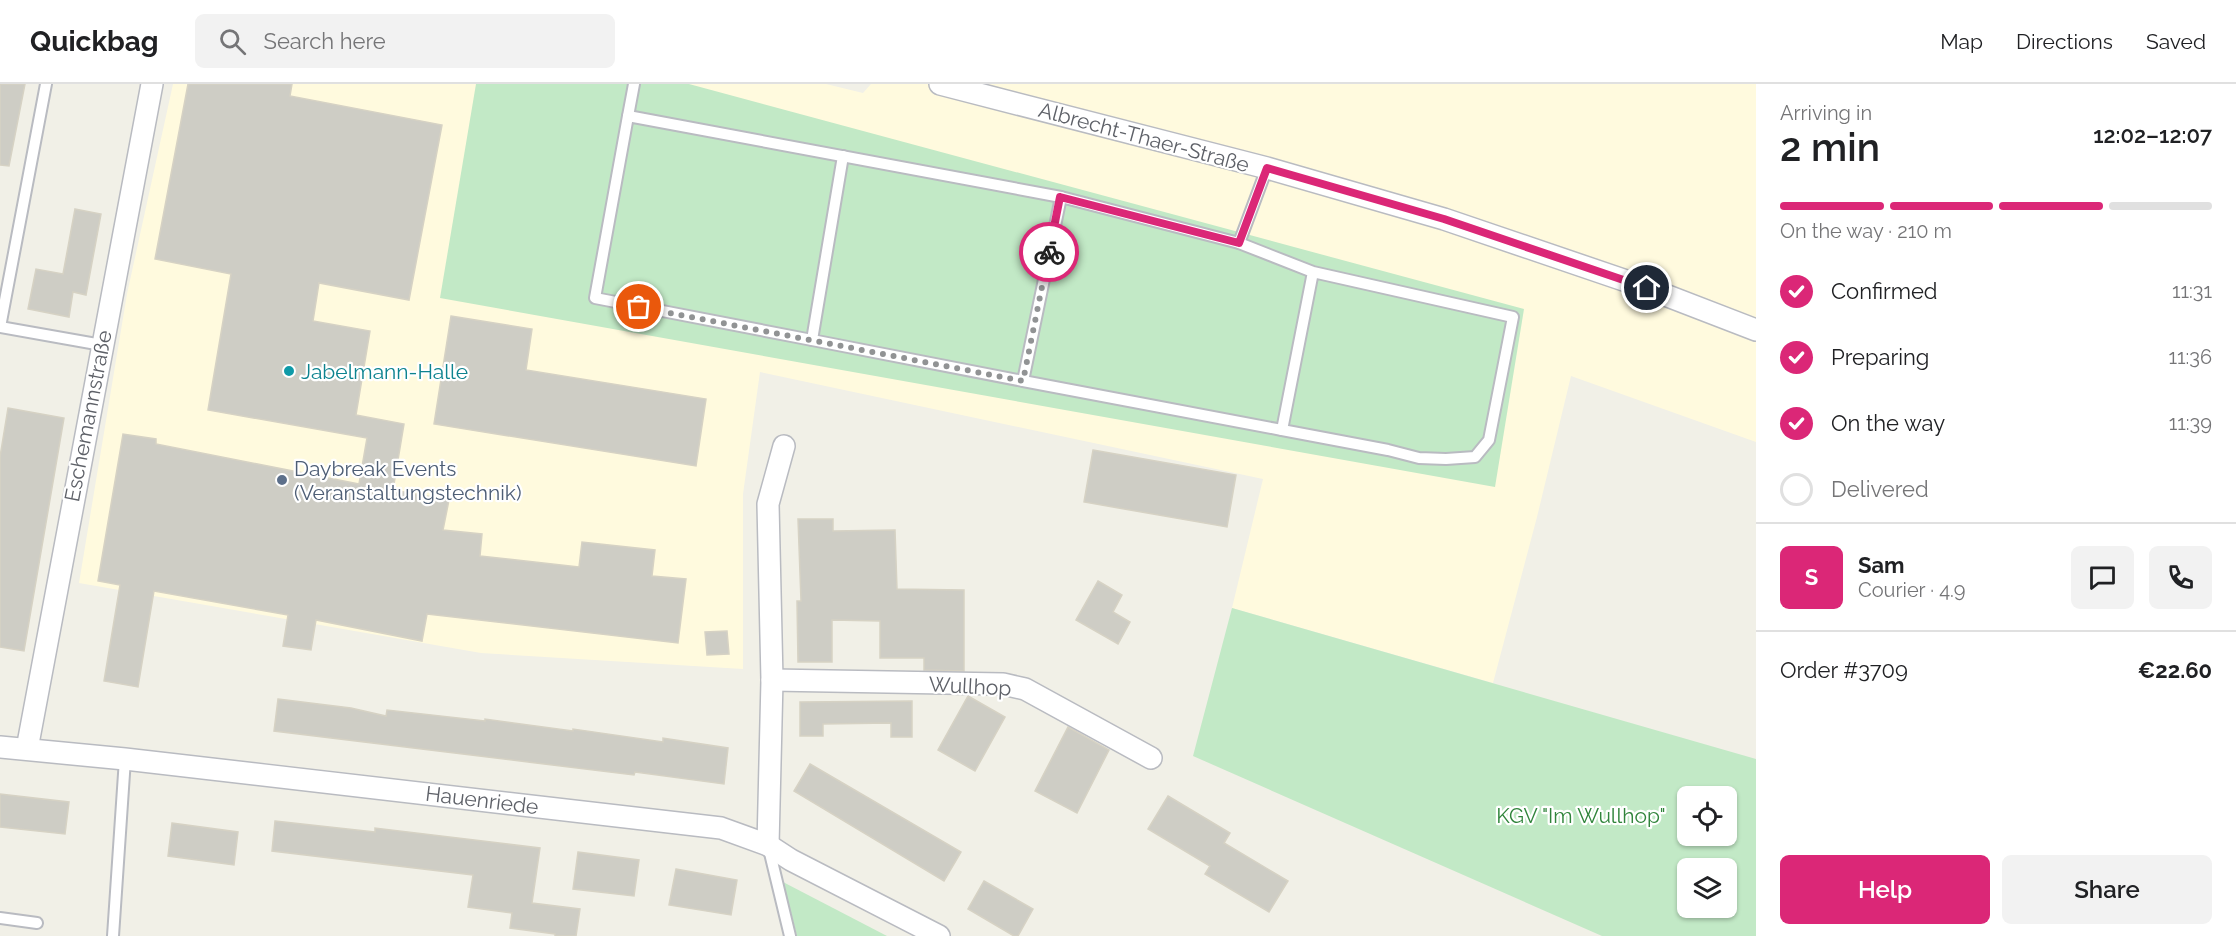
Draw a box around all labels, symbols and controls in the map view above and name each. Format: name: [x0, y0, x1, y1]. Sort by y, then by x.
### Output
search box: [195, 14, 615, 68]
text: Quickbag: [30, 25, 159, 58]
icon: search: [216, 25, 249, 58]
text: Search here: [264, 28, 386, 54]
text: Map: [1940, 29, 1983, 54]
text: Directions: [2016, 29, 2113, 54]
text: Saved: [2146, 29, 2206, 54]
street label: Albrecht-Thaer-Straße: [1036, 97, 1252, 177]
text: Arriving in: [1780, 101, 1872, 125]
text: 12:02–12:07: [2093, 122, 2212, 148]
text: 2 min: [1780, 124, 1880, 170]
text: On the way · 210 m: [1780, 219, 1952, 243]
courier: [1019, 222, 1079, 282]
icon: bike: [1033, 236, 1066, 269]
pin: [1621, 262, 1672, 313]
icon: home: [1630, 271, 1663, 304]
icon: check: [1780, 275, 1813, 308]
text: Confirmed: [1831, 278, 1938, 304]
text: 11:31: [2172, 279, 2212, 303]
pin: [613, 281, 664, 332]
icon: bag: [622, 290, 655, 323]
street label: Eschemannstraße: [59, 328, 117, 504]
icon: check: [1780, 341, 1813, 374]
text: Preparing: [1831, 344, 1929, 370]
text: 11:36: [2168, 345, 2212, 369]
place label: Jabelmann-Halle: [301, 359, 468, 384]
marker: Jabelmann-Halle: [282, 364, 296, 378]
icon: check: [1780, 407, 1813, 440]
text: On the way: [1831, 410, 1945, 436]
text: 11:39: [2169, 411, 2212, 435]
place label: Daybreak Events (Veranstaltungstechnik): [294, 456, 522, 505]
marker: Daybreak Events (Veranstaltungstechnik): [275, 473, 289, 487]
text: Delivered: [1831, 476, 1929, 502]
button: chat: [2071, 546, 2134, 609]
button: phone: [2149, 546, 2212, 609]
text: Sam: [1858, 552, 1905, 578]
text: S: [1805, 564, 1818, 590]
text: Courier · 4.9: [1858, 578, 1966, 602]
text: Order #3709: [1780, 657, 1908, 683]
text: €22.60: [2138, 657, 2212, 683]
street label: Wullhop: [928, 671, 1012, 701]
street label: Hauenriede: [424, 781, 540, 819]
map controls: [1677, 786, 1737, 918]
button: locate: [1677, 786, 1737, 846]
park label: KGV "Im Wullhop": [1496, 803, 1666, 828]
button: Help: [1780, 855, 1990, 924]
button: Share: [2002, 855, 2212, 924]
button: layers: [1677, 858, 1737, 918]

